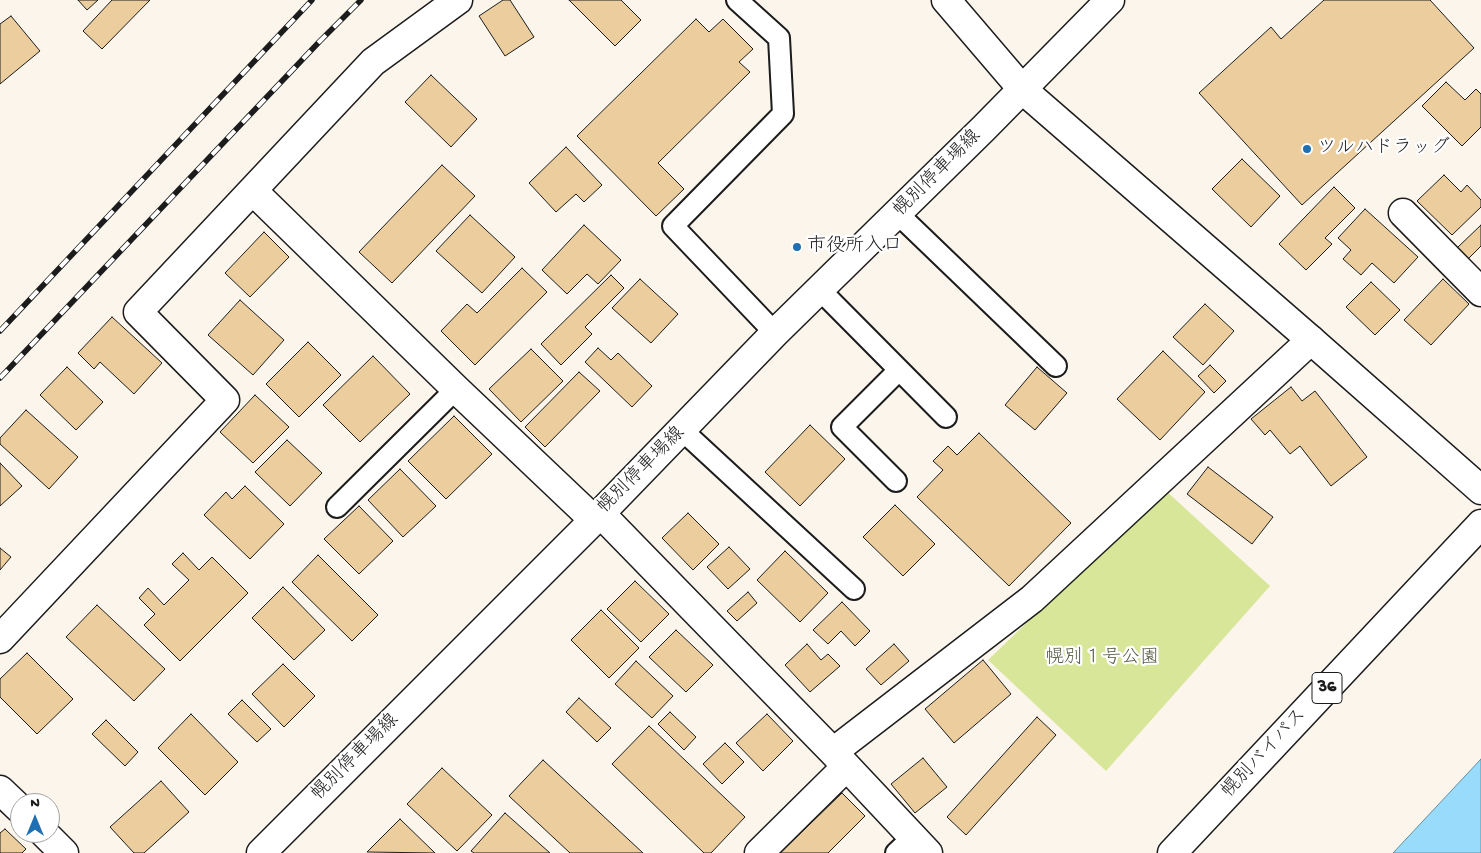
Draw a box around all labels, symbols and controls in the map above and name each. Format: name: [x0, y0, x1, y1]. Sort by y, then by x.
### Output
street label: 幌別停車場線: [890, 126, 986, 222]
place label: ツルハドラッグ: [1317, 138, 1450, 160]
marker: ツルハドラッグ: [1301, 143, 1313, 155]
place label: 市役所入口: [807, 236, 902, 258]
marker: 市役所入口: [791, 241, 803, 253]
street label: 幌別停車場線: [594, 423, 690, 519]
park label: 幌別１号公園: [1045, 648, 1159, 670]
road number: 36: [1312, 672, 1342, 704]
street label: 幌別バイパス: [1218, 705, 1312, 803]
street label: 幌別停車場線: [308, 710, 404, 806]
north arrow: [10, 793, 60, 843]
text: N: [30, 795, 40, 812]

